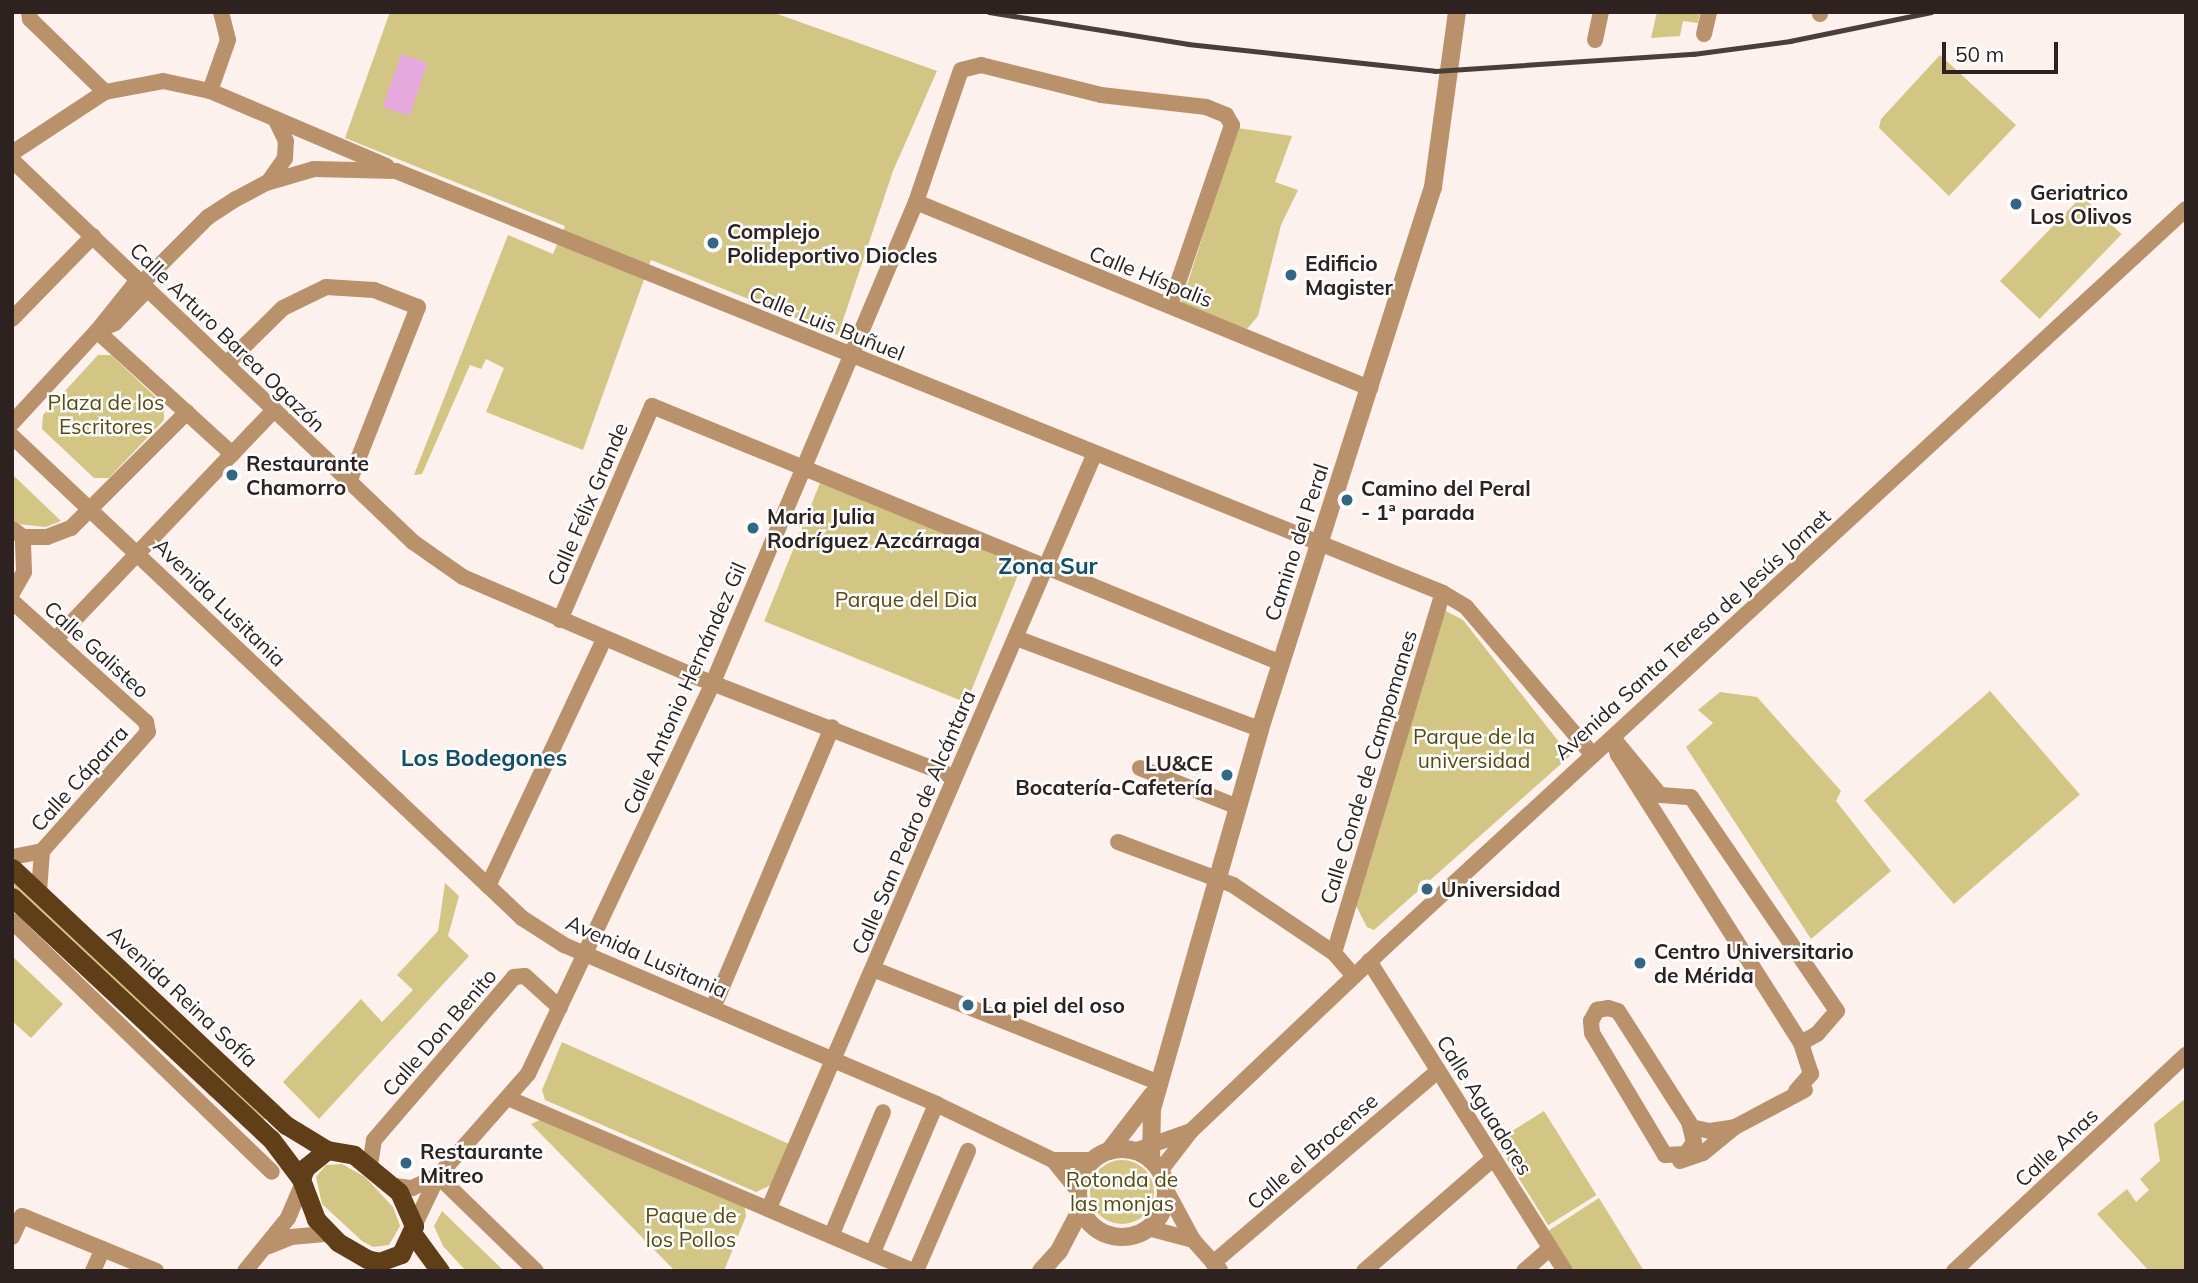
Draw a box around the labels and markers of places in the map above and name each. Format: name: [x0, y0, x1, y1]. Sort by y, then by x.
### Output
place label: Geriatrico Los Olivos: [2030, 179, 2132, 229]
marker: Geriatrico Los Olivos: [2008, 196, 2024, 212]
place label: Complejo Polideportivo Diocles: [727, 218, 938, 268]
marker: Complejo Polideportivo Diocles: [705, 235, 721, 251]
place label: Edificio Magister: [1305, 250, 1393, 300]
marker: Edificio Magister: [1283, 267, 1299, 283]
place label: Restaurante Chamorro: [246, 450, 369, 500]
marker: Restaurante Chamorro: [224, 467, 240, 483]
place label: Camino del Peral - 1ª parada: [1361, 475, 1531, 525]
marker: Camino del Peral - 1ª parada: [1339, 492, 1355, 508]
place label: Maria Julia Rodríguez Azcárraga: [767, 503, 980, 553]
marker: Maria Julia Rodríguez Azcárraga: [745, 520, 761, 536]
place label: LU&CE Bocatería-Cafetería: [1015, 750, 1213, 800]
marker: LU&CE Bocatería-Cafetería: [1219, 767, 1235, 783]
place label: Universidad: [1441, 876, 1561, 902]
marker: Universidad: [1419, 881, 1435, 897]
place label: Centro Universitario de Mérida: [1654, 938, 1854, 988]
marker: Centro Universitario de Mérida: [1632, 955, 1648, 971]
place label: La piel del oso: [982, 992, 1125, 1018]
marker: La piel del oso: [960, 997, 976, 1013]
place label: Restaurante Mitreo: [420, 1138, 543, 1188]
marker: Restaurante Mitreo: [398, 1155, 414, 1171]

